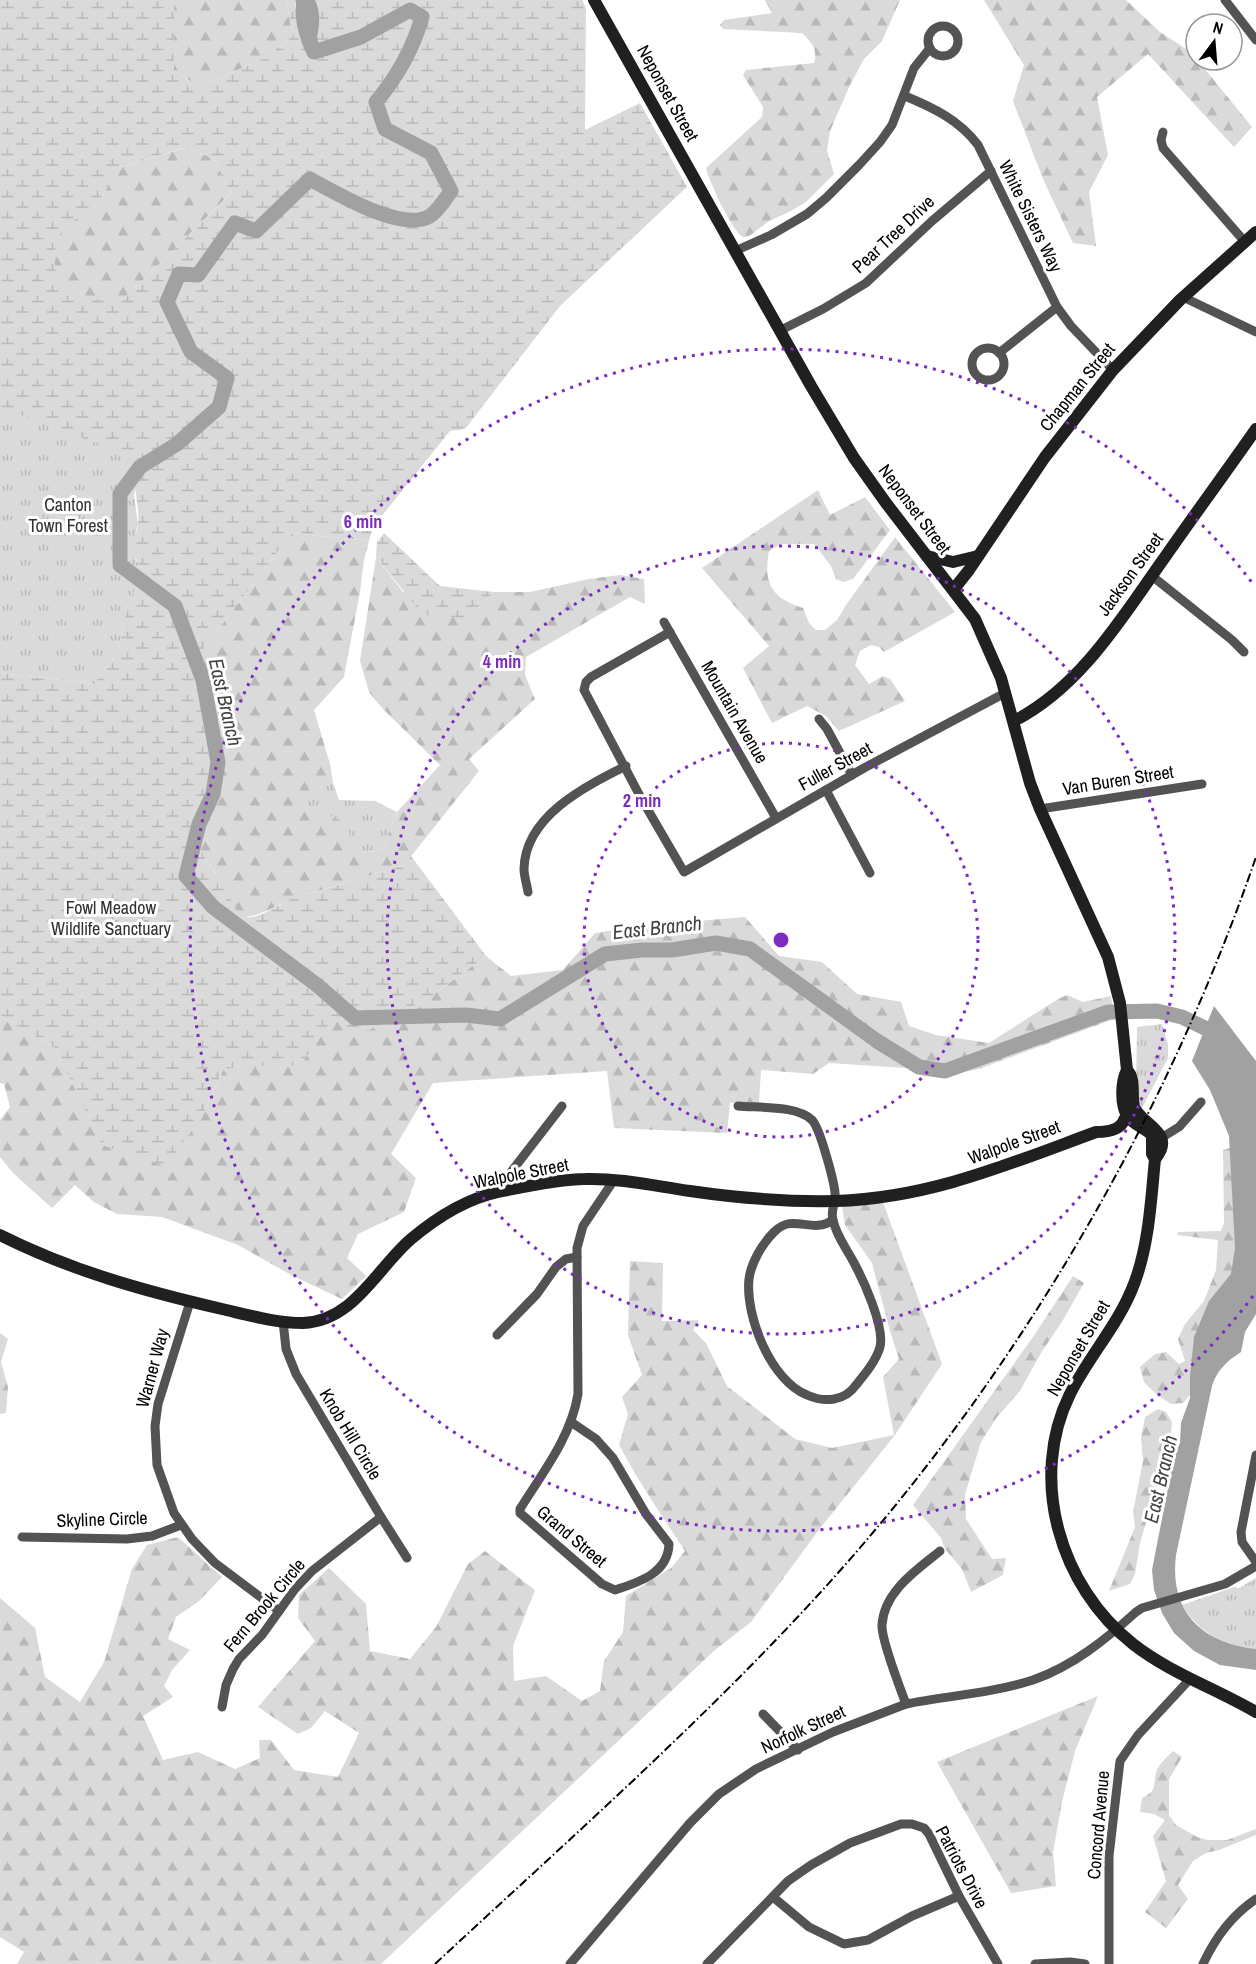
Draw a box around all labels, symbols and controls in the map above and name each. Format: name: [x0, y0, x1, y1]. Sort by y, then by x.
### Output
north arrow: [1184, 12, 1244, 72]
text: N: [1211, 16, 1226, 39]
street label: Neponset Street: [631, 40, 705, 146]
street label: White Sisters Way: [993, 156, 1069, 277]
street label: Pear Tree Drive: [846, 189, 940, 279]
street label: Chapman Street: [1033, 337, 1121, 437]
street label: Neponset Street: [873, 459, 957, 559]
park label: Canton Town Forest: [28, 492, 108, 538]
text: 6 min: [344, 509, 382, 534]
street label: Jackson Street: [1091, 527, 1169, 621]
text: 4 min: [483, 649, 521, 674]
water label: East Branch: [203, 655, 249, 749]
street label: Mountain Avenue: [696, 656, 774, 768]
street label: Fuller Street: [794, 736, 876, 796]
street label: Van Buren Street: [1061, 759, 1175, 801]
text: 2 min: [623, 788, 661, 813]
park label: Fowl Meadow Wildlife Sanctuary: [51, 895, 172, 941]
water label: East Branch: [611, 909, 703, 945]
centre of rings: [771, 930, 791, 950]
street label: Walpole Street: [964, 1114, 1064, 1170]
street label: Walpole Street: [471, 1152, 571, 1194]
street label: Neponset Street: [1041, 1296, 1115, 1400]
street label: Warner Way: [129, 1325, 175, 1410]
street label: Knob Hill Circle: [314, 1384, 388, 1484]
water label: East Branch: [1137, 1432, 1183, 1526]
street label: Grand Street: [532, 1499, 612, 1573]
street label: Skyline Circle: [56, 1505, 148, 1533]
street label: Fern Brook Circle: [217, 1553, 311, 1657]
street label: Norfolk Street: [757, 1699, 849, 1759]
street label: Concord Avenue: [1081, 1770, 1115, 1880]
street label: Patriots Drive: [930, 1821, 994, 1913]

